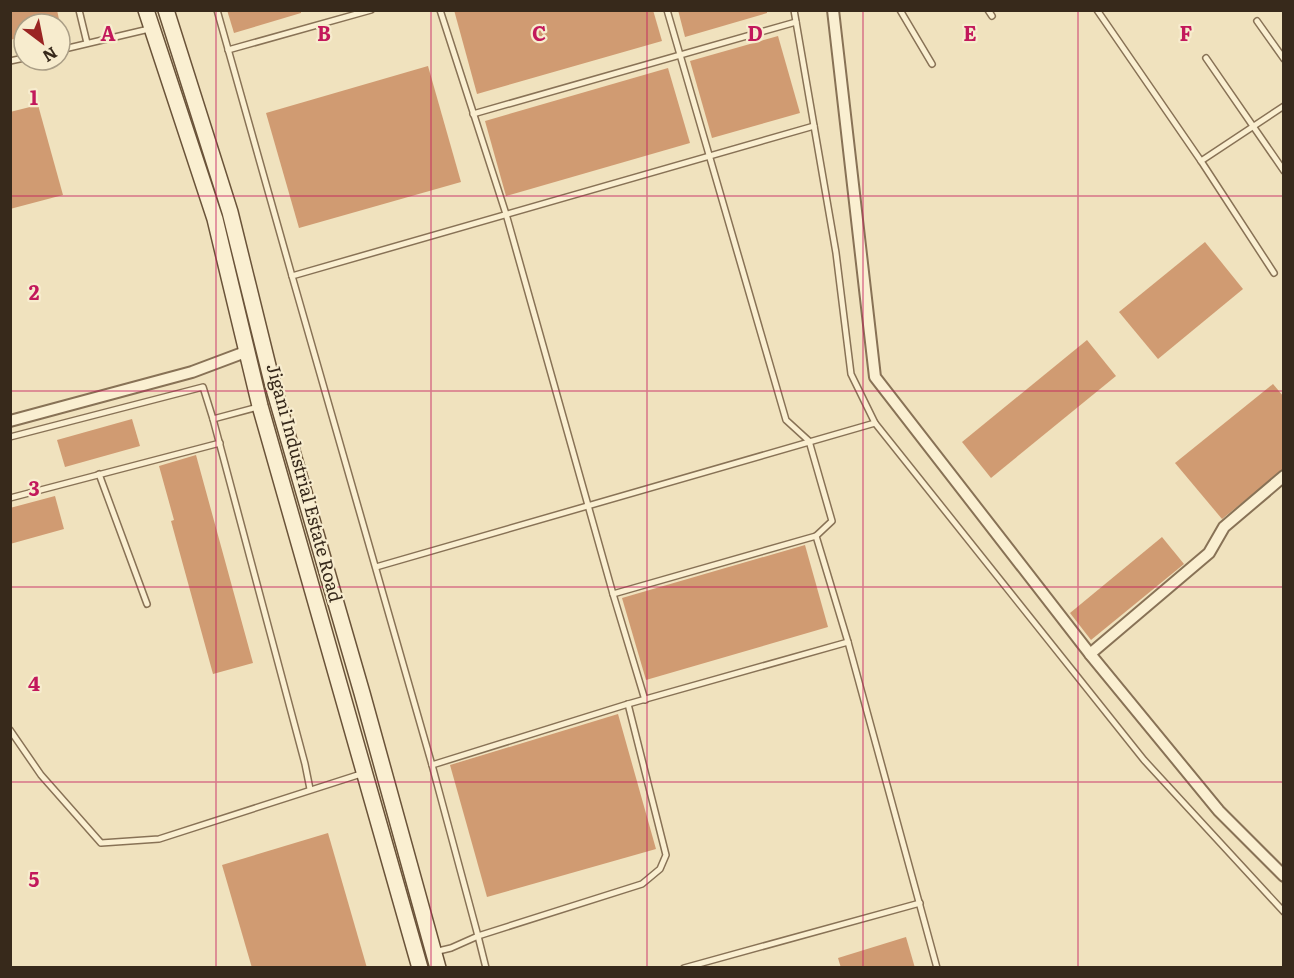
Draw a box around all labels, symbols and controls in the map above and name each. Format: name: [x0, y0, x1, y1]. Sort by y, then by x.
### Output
north arrow: [12, 12, 72, 72]
text: A: [100, 17, 116, 47]
text: B: [317, 17, 331, 47]
text: C: [532, 17, 546, 47]
text: D: [747, 17, 763, 47]
text: E: [963, 17, 977, 47]
text: F: [1180, 17, 1193, 47]
text: N: [38, 42, 63, 69]
text: 1: [30, 81, 38, 111]
text: 2: [29, 276, 40, 306]
street label: Jigani Industrial Estate Road: [261, 360, 350, 605]
text: 3: [28, 472, 40, 502]
text: 4: [28, 667, 40, 697]
text: 5: [29, 863, 40, 893]

